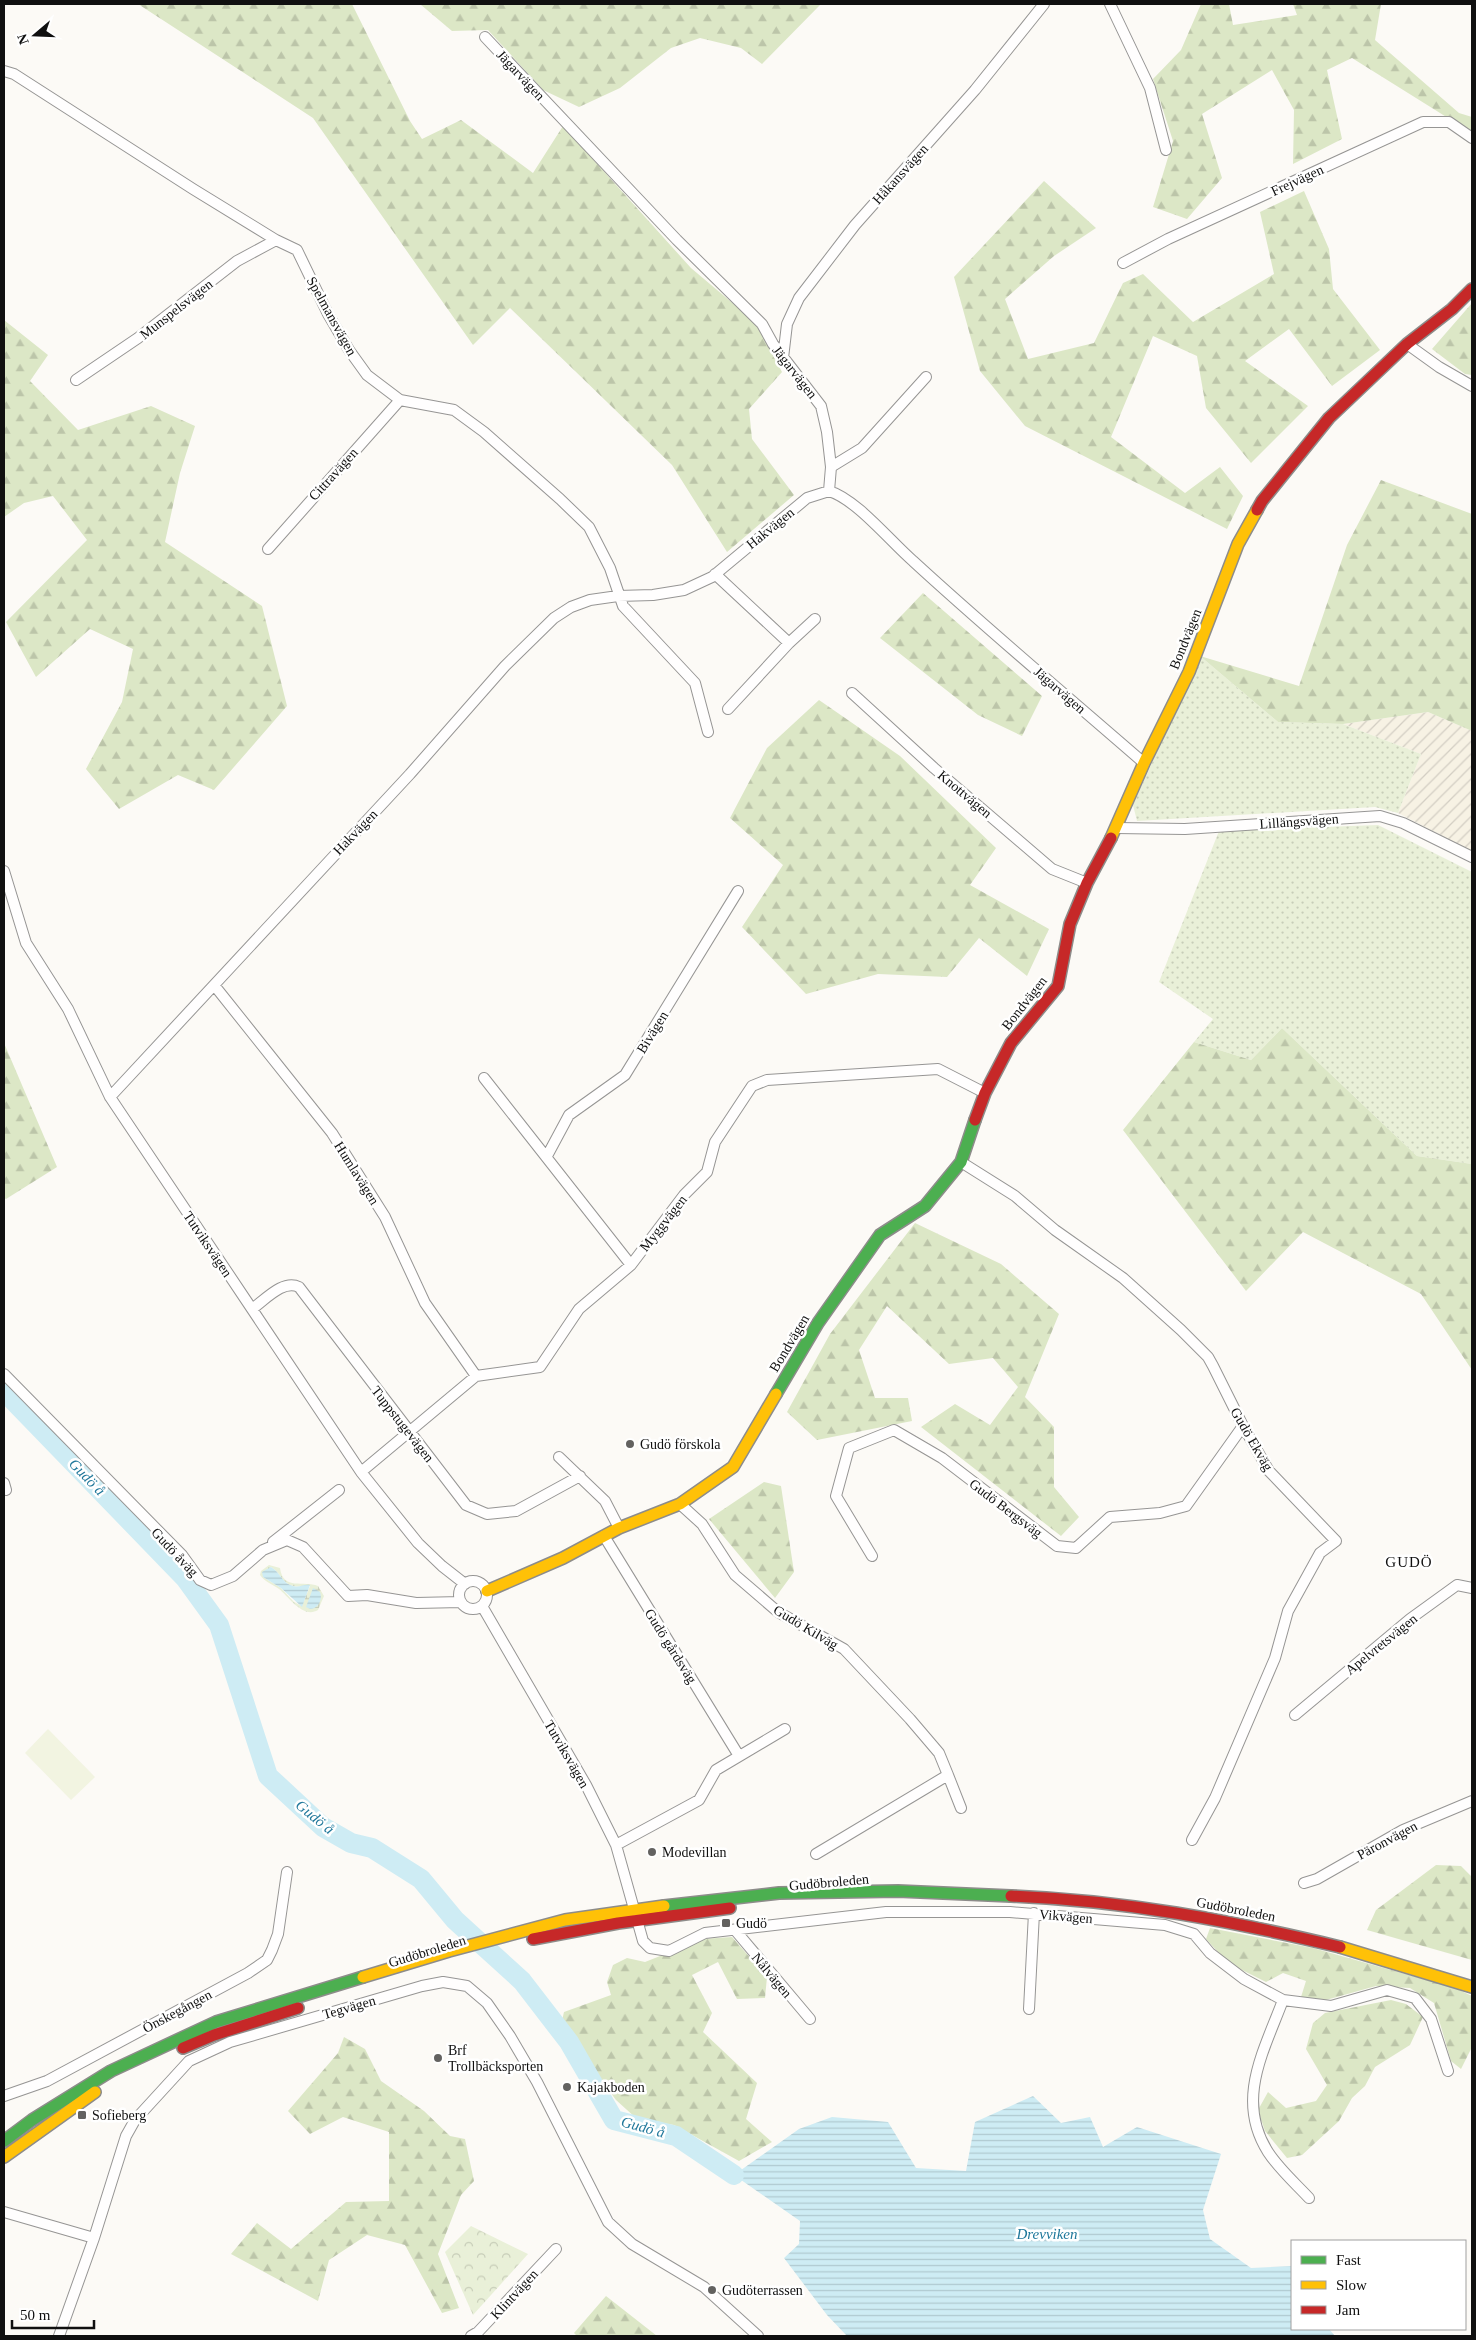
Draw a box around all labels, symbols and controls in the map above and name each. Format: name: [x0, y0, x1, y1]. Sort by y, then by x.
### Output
north arrow: [10, 10, 60, 60]
text: N: [14, 32, 32, 46]
street label: Jägarvägen: [494, 47, 548, 103]
street label: Håkansvägen: [870, 141, 931, 207]
street label: Frejvägen: [1269, 162, 1326, 199]
street label: Spelmansvägen: [304, 274, 359, 358]
street label: Munspelsvägen: [137, 276, 216, 342]
street label: Jägarvägen: [769, 343, 820, 402]
street label: Cittravägen: [306, 445, 361, 504]
street label: Hakvägen: [744, 505, 797, 552]
street label: Bondvägen: [1167, 607, 1204, 672]
street label: Jägarvägen: [1031, 664, 1088, 717]
street label: Knottvägen: [935, 768, 995, 821]
street label: Hakvägen: [330, 807, 380, 858]
street label: Lillängsvägen: [1259, 811, 1339, 832]
street label: Bondvägen: [999, 974, 1050, 1033]
street label: Bivägen: [634, 1009, 671, 1056]
street label: Humlavägen: [331, 1139, 382, 1208]
street label: Myggvägen: [637, 1192, 690, 1254]
street label: Tutviksvägen: [180, 1209, 235, 1280]
street label: Bondvägen: [767, 1312, 812, 1374]
street label: Tuppstugevägen: [368, 1383, 437, 1465]
street label: Gudö Ekväg: [1227, 1405, 1276, 1473]
place label: Gudö förskola: [640, 1437, 721, 1452]
marker: Gudö förskola: [624, 1438, 636, 1450]
water label: Gudö å: [66, 1455, 108, 1499]
street label: Gudö Bergsväg: [966, 1476, 1045, 1541]
street label: Gudö åväg: [148, 1525, 201, 1580]
district label: GUDÖ: [1385, 1554, 1433, 1570]
street label: Gudö Kilväg: [771, 1602, 841, 1653]
street label: Gudö gårdsväg: [642, 1606, 699, 1686]
street label: Apelvretsvägen: [1342, 1611, 1420, 1678]
street label: Tutviksvägen: [541, 1718, 592, 1791]
water label: Gudö å: [293, 1797, 337, 1837]
street label: Päronvägen: [1355, 1818, 1420, 1863]
place label: Modevillan: [662, 1845, 727, 1860]
marker: Modevillan: [646, 1846, 658, 1858]
street label: Gudöbroleden: [788, 1872, 870, 1893]
street label: Gudöbroleden: [1195, 1894, 1277, 1924]
street label: Vikvägen: [1039, 1907, 1093, 1926]
place label: Gudö: [736, 1916, 767, 1931]
marker: Gudö: [720, 1917, 732, 1929]
street label: Gudöbroleden: [387, 1933, 468, 1970]
street label: Nålvägen: [749, 1950, 795, 2001]
street label: Önskegången: [140, 1986, 214, 2036]
street label: Tegvägen: [321, 1993, 377, 2022]
place label: Brf Trollbäcksporten: [448, 2043, 543, 2074]
marker: Brf Trollbäcksporten: [432, 2052, 444, 2064]
place label: Kajakboden: [577, 2080, 645, 2095]
marker: Kajakboden: [561, 2081, 573, 2093]
place label: Sofieberg: [92, 2108, 146, 2123]
marker: Sofieberg: [76, 2109, 88, 2121]
water label: Gudö å: [619, 2114, 667, 2140]
water label: Drevviken: [1015, 2226, 1078, 2242]
legend: [1291, 2240, 1466, 2330]
text: Fast: [1336, 2252, 1362, 2268]
street label: Klintvägen: [488, 2266, 541, 2322]
text: Slow: [1336, 2277, 1367, 2293]
place label: Gudöterrassen: [722, 2283, 803, 2298]
marker: Gudöterrassen: [706, 2284, 718, 2296]
scale bar: [12, 2298, 95, 2330]
text: Jam: [1336, 2302, 1360, 2318]
text: 50 m: [20, 2307, 51, 2323]

